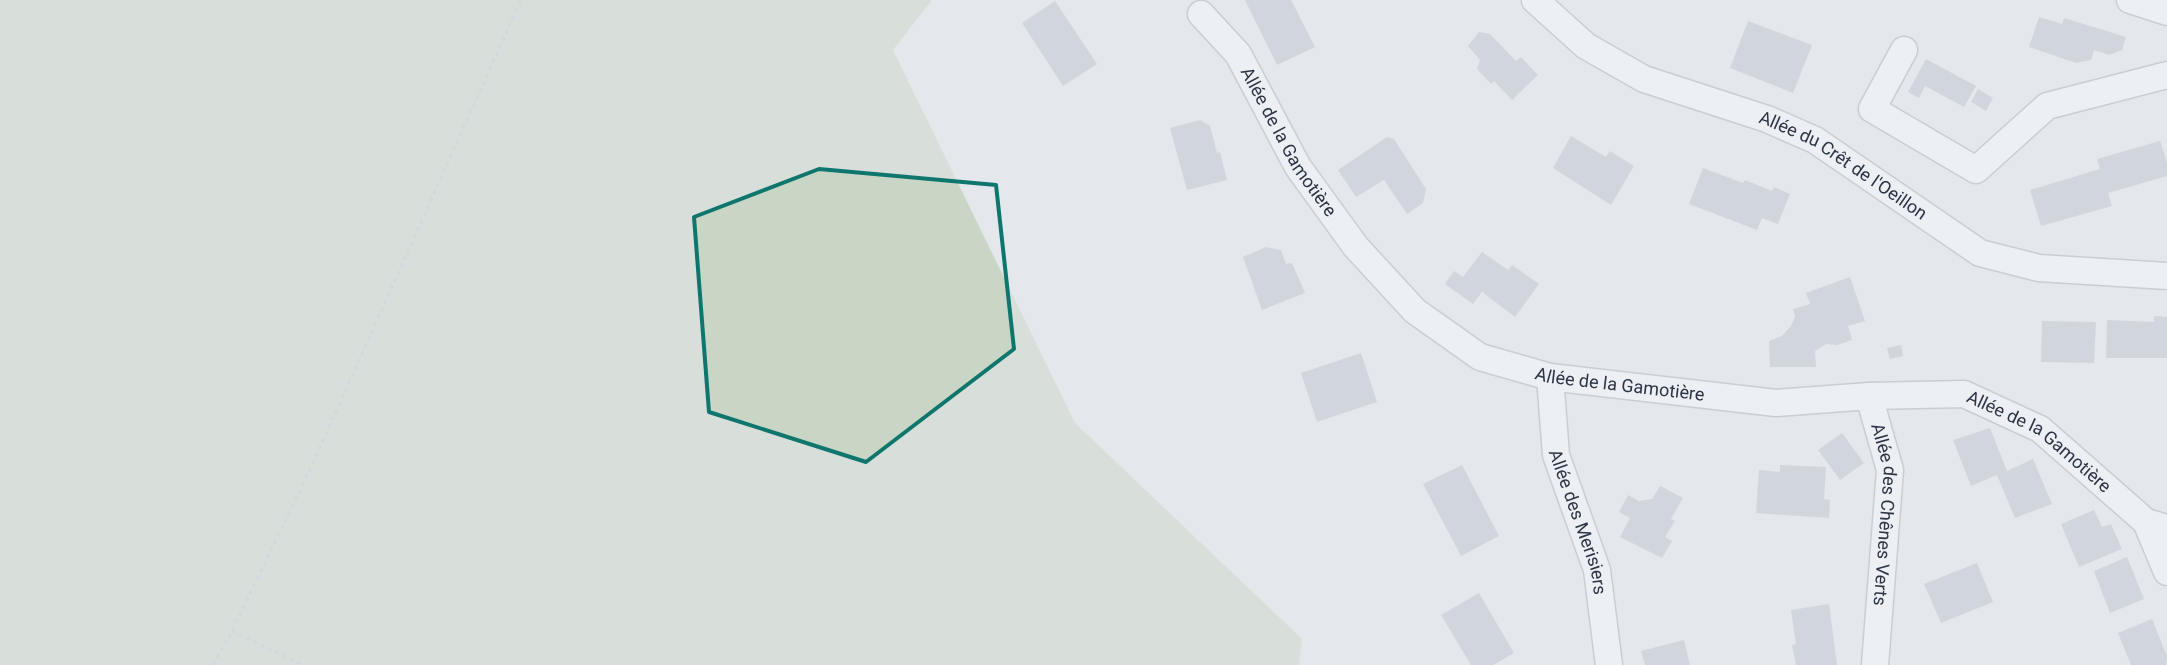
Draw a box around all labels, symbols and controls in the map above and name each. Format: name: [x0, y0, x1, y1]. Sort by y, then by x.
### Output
street label: Allée de la Gamotière: [1237, 63, 1341, 220]
street label: Allée du Crêt de l'Oeillon: [1757, 106, 1931, 224]
street label: Allée de la Gamotière: [1533, 362, 1706, 405]
street label: Allée de la Gamotière: [1964, 386, 2116, 497]
street label: Allée des Chênes Verts: [1867, 421, 1901, 607]
street label: Allée des Merisiers: [1545, 446, 1611, 596]

